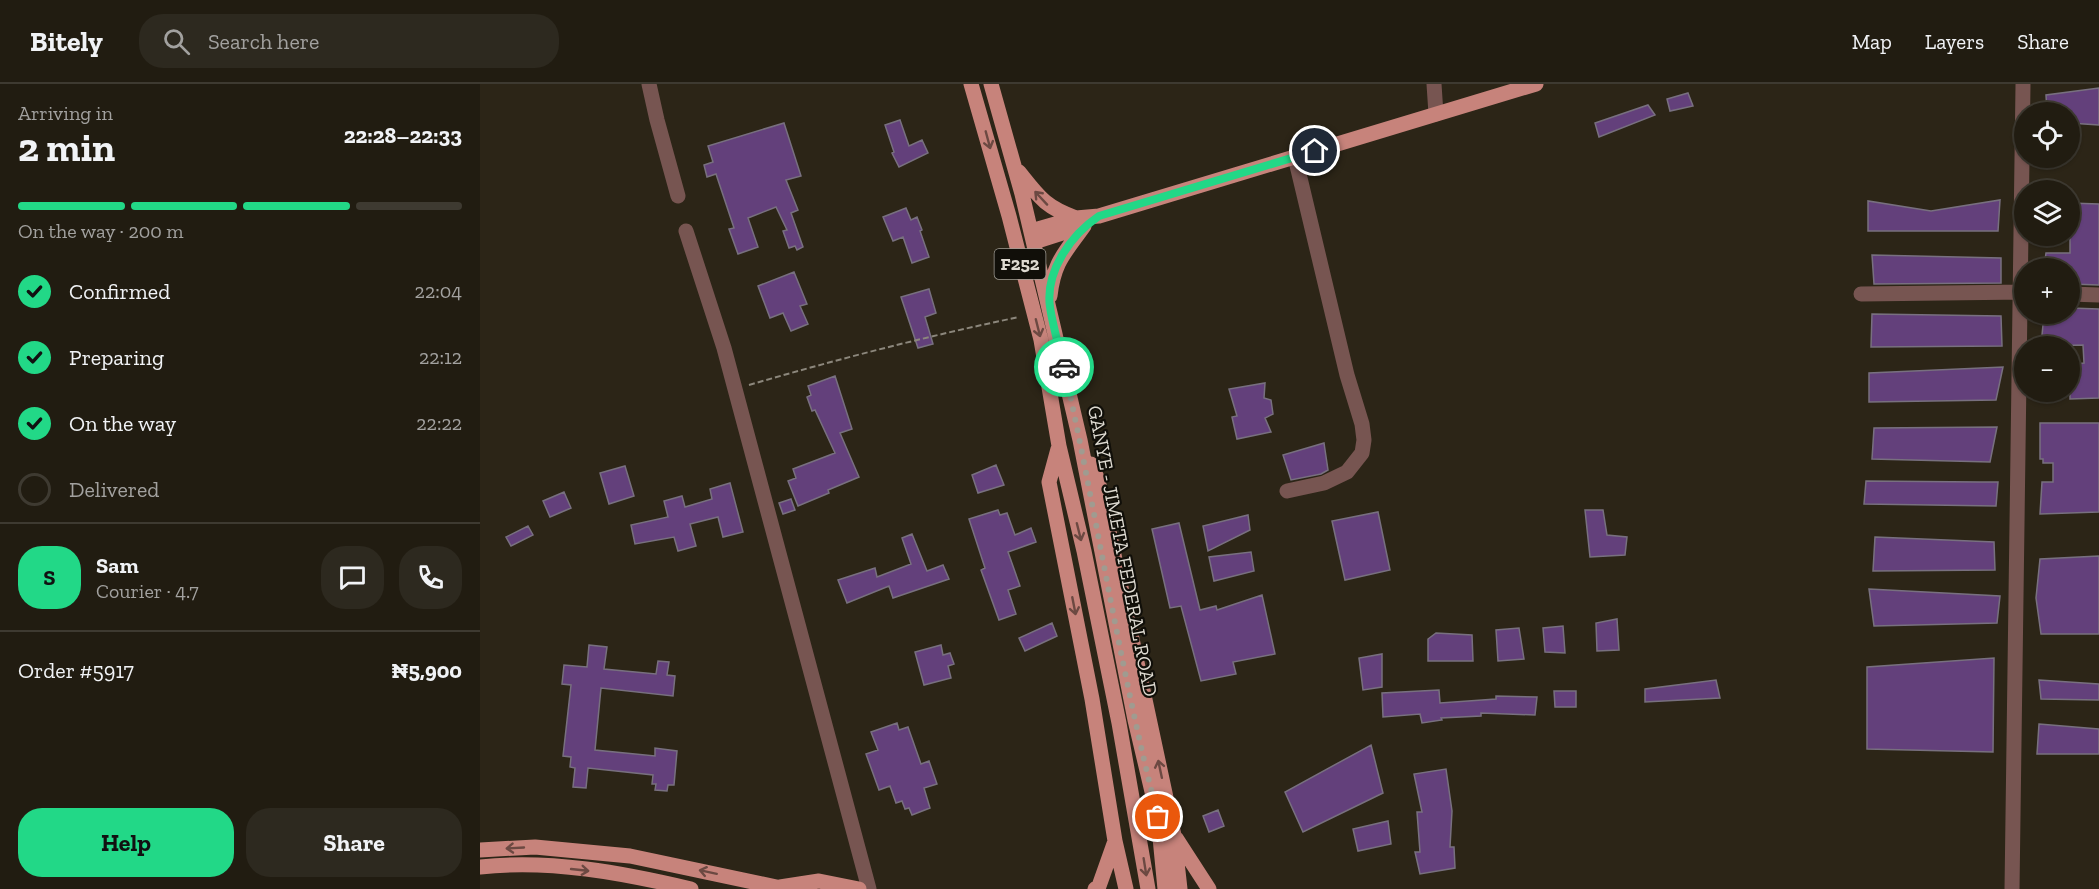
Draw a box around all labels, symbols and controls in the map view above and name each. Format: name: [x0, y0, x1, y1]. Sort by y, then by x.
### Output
search box: [139, 14, 559, 68]
text: Bitely: [30, 25, 103, 58]
icon: search: [160, 25, 193, 58]
text: Search here: [208, 28, 319, 55]
text: Map: [1852, 29, 1892, 54]
text: Layers: [1925, 29, 1984, 54]
text: Share: [2017, 29, 2069, 54]
text: Arriving in: [18, 101, 113, 125]
map controls: [2014, 102, 2080, 402]
button: locate: [2014, 102, 2080, 168]
text: 22:28–22:33: [344, 122, 462, 149]
text: 2 min: [18, 124, 115, 171]
pin: [1289, 125, 1340, 176]
one-way arrow: [983, 130, 994, 149]
icon: home: [1298, 134, 1331, 167]
button: layers: [2014, 180, 2080, 246]
one-way arrow: [1034, 191, 1048, 206]
text: On the way · 200 m: [18, 219, 184, 243]
road number: F252: [994, 249, 1046, 279]
button: +: [2014, 258, 2080, 324]
icon: check: [18, 275, 51, 308]
text: Confirmed: [69, 278, 170, 305]
text: 22:04: [415, 279, 462, 303]
one-way arrow: [1033, 319, 1045, 338]
button: −: [2014, 336, 2080, 402]
courier: [1034, 337, 1094, 397]
icon: check: [18, 341, 51, 374]
text: Preparing: [69, 344, 164, 371]
text: 22:12: [419, 345, 462, 369]
icon: car: [1048, 351, 1081, 384]
street label: GANYE - JIMETA FEDERAL ROAD: [1083, 403, 1163, 699]
icon: check: [18, 407, 51, 440]
text: On the way: [69, 410, 176, 437]
text: 22:22: [416, 411, 462, 435]
text: Delivered: [69, 476, 159, 503]
one-way arrow: [1074, 522, 1086, 541]
button: chat: [321, 546, 384, 609]
button: phone: [399, 546, 462, 609]
text: Sam: [96, 552, 139, 579]
text: S: [43, 564, 56, 591]
text: Courier · 4.7: [96, 579, 199, 603]
one-way arrow: [1069, 596, 1080, 615]
text: Order #5917: [18, 657, 134, 684]
text: ₦5,900: [391, 657, 462, 684]
one-way arrow: [1154, 760, 1165, 780]
pin: [1132, 791, 1183, 842]
icon: bag: [1141, 800, 1174, 833]
button: Help: [18, 808, 234, 877]
button: Share: [246, 808, 462, 877]
one-way arrow: [506, 842, 526, 853]
one-way arrow: [1139, 857, 1150, 877]
one-way arrow: [570, 864, 590, 875]
one-way arrow: [699, 866, 718, 878]

